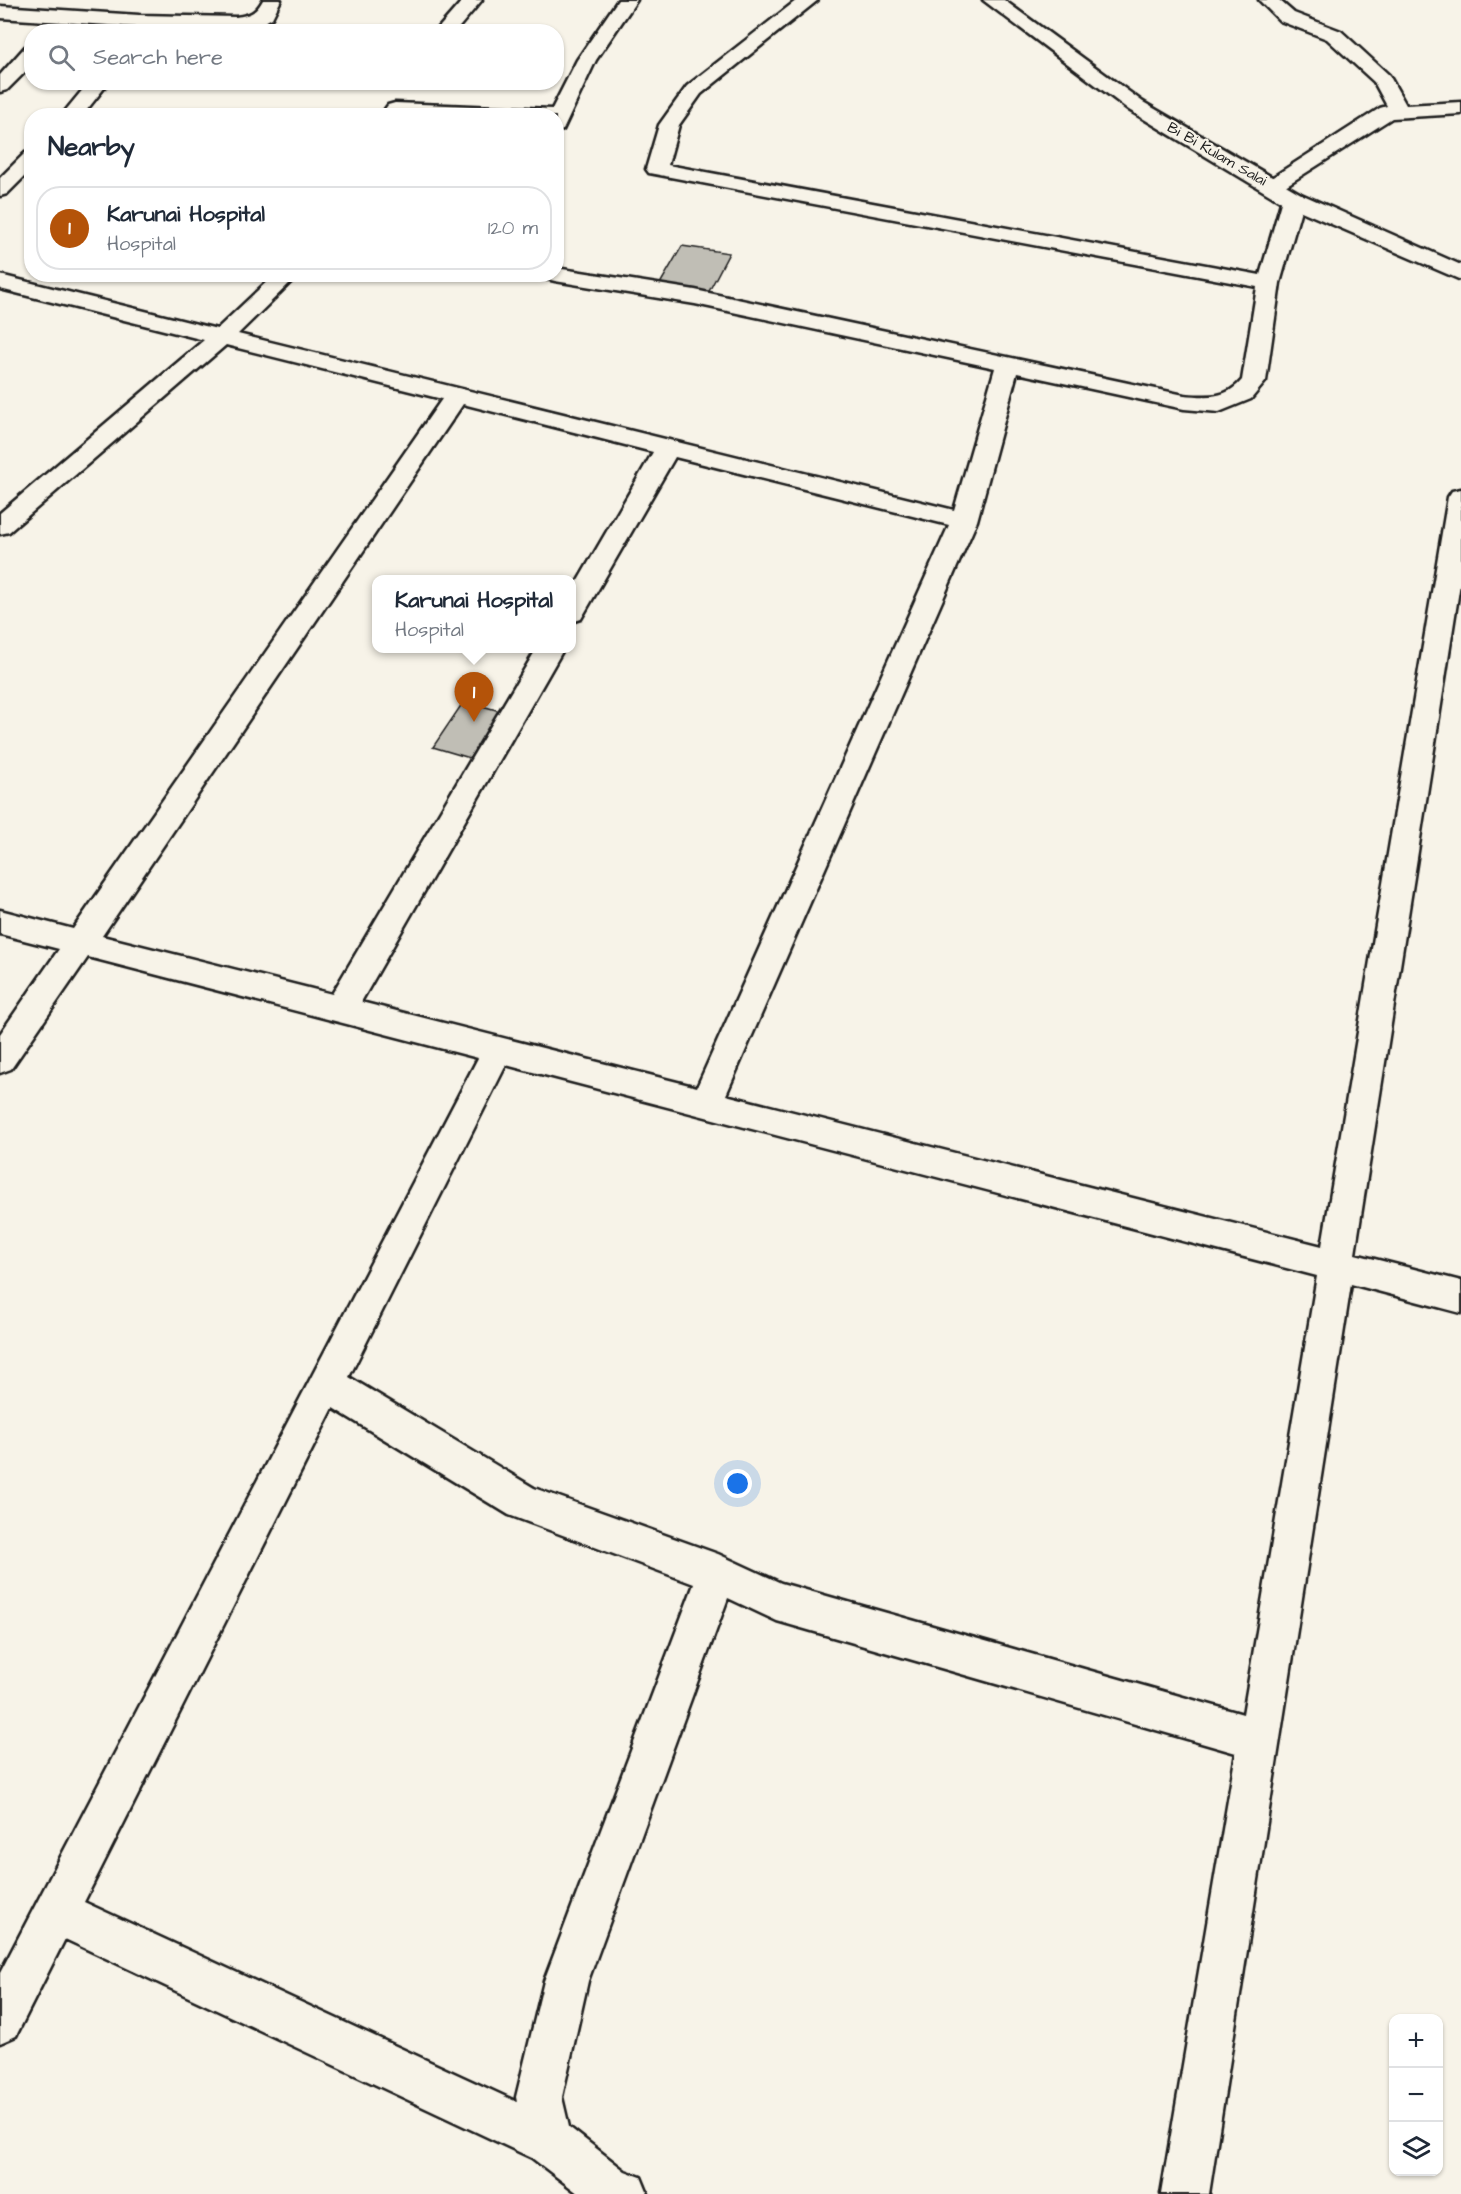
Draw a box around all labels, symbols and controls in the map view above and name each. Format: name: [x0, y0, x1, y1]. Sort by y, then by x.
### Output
search box: [24, 24, 564, 90]
icon: search: [45, 41, 78, 74]
text: Search here: [93, 42, 223, 73]
street label: Bi Bi Kulam Salai: [1163, 117, 1271, 191]
text: Nearby: [48, 129, 135, 165]
text: Karunai Hospital: [107, 199, 265, 230]
text: 1: [68, 214, 71, 242]
text: 120 m: [488, 214, 538, 242]
text: Hospital: [107, 230, 176, 258]
popup: [372, 575, 576, 653]
text: Karunai Hospital: [395, 585, 553, 616]
text: Hospital: [395, 616, 464, 644]
pin: 1: [454, 672, 494, 722]
your location: [723, 1469, 752, 1498]
map controls: [1389, 2014, 1443, 2176]
button: +: [1389, 2014, 1443, 2068]
button: −: [1389, 2068, 1443, 2122]
button: layers: [1389, 2122, 1443, 2176]

